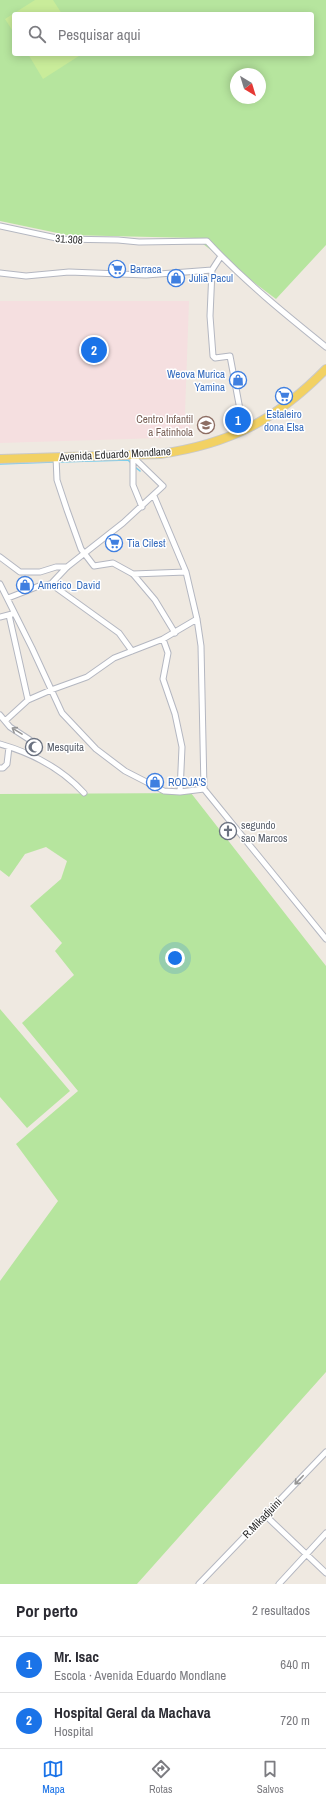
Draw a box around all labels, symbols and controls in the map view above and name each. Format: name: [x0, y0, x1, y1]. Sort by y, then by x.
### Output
search box: [12, 12, 314, 56]
icon: search: [26, 23, 48, 45]
text: Pesquisar aqui: [58, 24, 141, 45]
north arrow: [230, 68, 266, 104]
street label: 31.308: [55, 231, 83, 247]
supermarket icon: Barraca: [107, 259, 127, 279]
place label: Barraca: [130, 262, 162, 276]
shop icon: Julia Pacul: [166, 268, 186, 288]
place label: Julia Pacul: [189, 271, 233, 285]
pin: 2: [81, 335, 107, 365]
place label: Weova Murica Yamina: [167, 367, 225, 394]
shop icon: Weova Murica Yamina: [228, 370, 248, 390]
supermarket icon: Estaleiro dona Elsa: [274, 386, 294, 406]
pin: 1: [225, 405, 251, 435]
place label: Estaleiro dona Elsa: [264, 407, 304, 434]
place label: Centro Infantil a Fatinhola: [136, 412, 193, 439]
school or university icon: Centro Infantil a Fatinhola: [196, 415, 216, 435]
street label: Avenida Eduardo Mondlane: [58, 444, 171, 464]
supermarket icon: Tia Cilest: [104, 533, 124, 553]
place label: Tia Cilest: [127, 536, 166, 550]
shop icon: Americo_David: [15, 575, 35, 595]
place label: Americo_David: [37, 578, 100, 592]
one-way arrow: [11, 727, 23, 735]
mosque icon: Mesquita: [24, 737, 44, 757]
place label: Mesquita: [47, 740, 84, 754]
shop icon: RODJA'S: [145, 772, 165, 792]
place label: RODJA'S: [168, 775, 206, 789]
place label: segundo sao Marcos: [241, 818, 288, 845]
church icon: segundo sao Marcos: [218, 821, 238, 841]
your location: [165, 948, 185, 968]
one-way arrow: [294, 1475, 304, 1485]
street label: R.Mikadjuini: [239, 1495, 285, 1541]
text: Por perto: [16, 1599, 78, 1622]
text: 2 resultados: [252, 1602, 310, 1619]
text: Mr. Isac: [54, 1646, 99, 1667]
text: 1: [26, 1656, 32, 1673]
text: 640 m: [280, 1656, 310, 1673]
text: Escola · Avenida Eduardo Mondlane: [54, 1667, 226, 1684]
text: Hospital Geral da Machava: [54, 1702, 211, 1723]
text: 2: [26, 1712, 32, 1729]
text: 720 m: [280, 1712, 310, 1729]
text: Hospital: [54, 1723, 93, 1740]
tab: Mapa: [42, 1758, 65, 1796]
tab: Rotas: [149, 1758, 173, 1796]
tab: Salvos: [257, 1758, 284, 1796]

